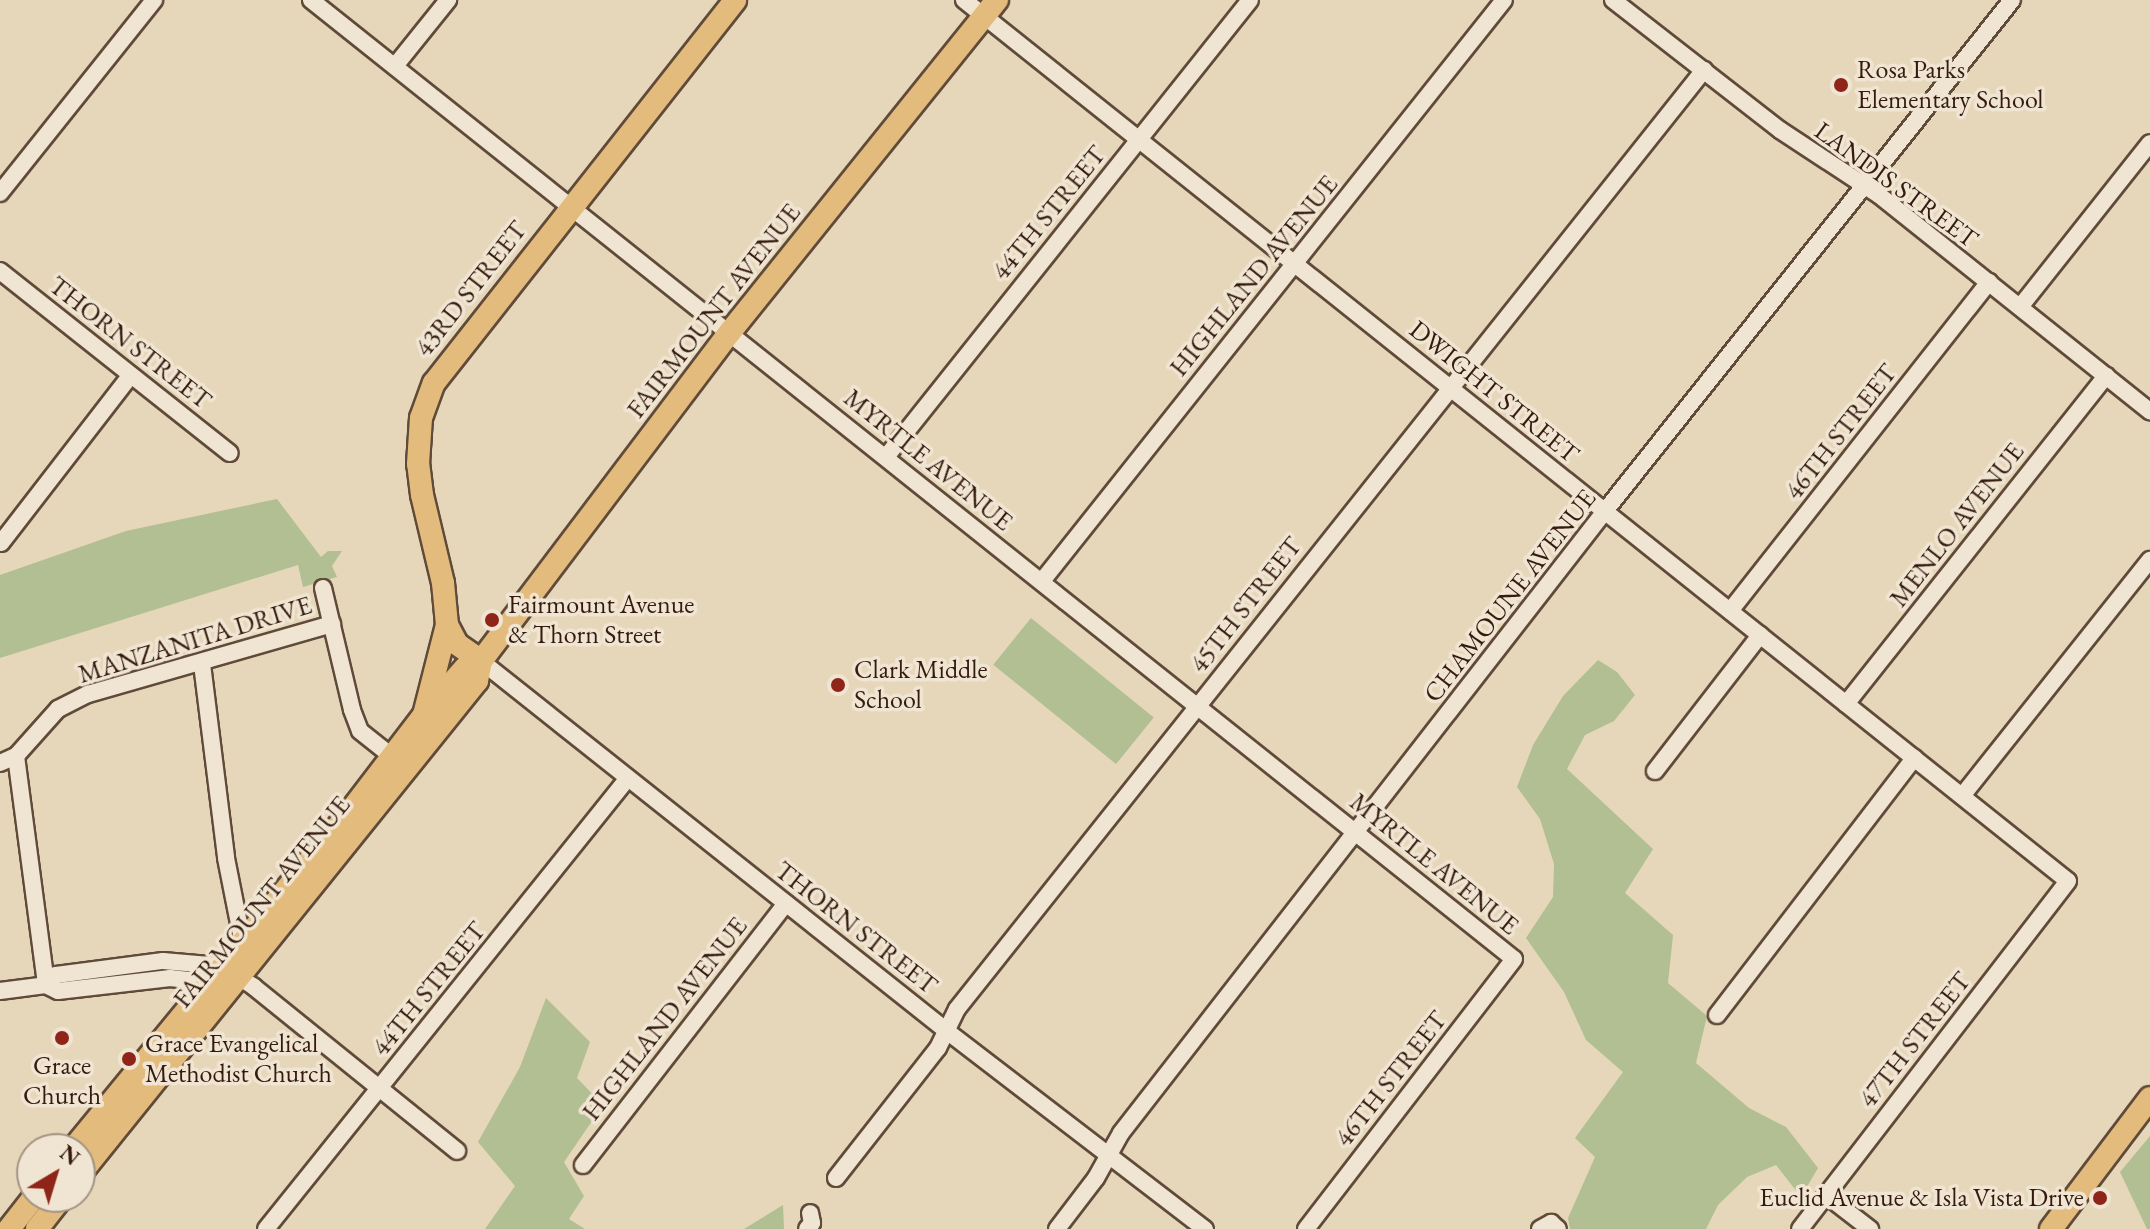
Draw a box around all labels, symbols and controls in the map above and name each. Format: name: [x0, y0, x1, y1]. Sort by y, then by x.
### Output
place label: Rosa Parks Elementary School: [1857, 54, 2044, 116]
marker: Rosa Parks Elementary School: [1832, 76, 1850, 94]
street label: LANDIS STREET: [1808, 115, 1984, 255]
street label: 44TH STREET: [985, 140, 1113, 286]
street label: HIGHLAND AVENUE: [1163, 169, 1345, 383]
street label: FAIRMOUNT AVENUE: [621, 198, 807, 424]
street label: 43RD STREET: [409, 215, 533, 363]
street label: THORN STREET: [43, 270, 217, 416]
street label: DWIGHT STREET: [1403, 314, 1585, 470]
street label: 46TH STREET: [1778, 358, 1904, 506]
street label: MYRTLE AVENUE: [837, 382, 1019, 538]
street label: MENLO AVENUE: [1883, 437, 2031, 613]
street label: CHAMOUNE AVENUE: [1417, 483, 1603, 709]
street label: 45TH STREET: [1183, 531, 1309, 679]
place label: Fairmount Avenue & Thorn Street: [508, 589, 694, 650]
street label: MANZANITA DRIVE: [74, 590, 316, 690]
marker: Fairmount Avenue & Thorn Street: [483, 611, 501, 629]
place label: Clark Middle School: [854, 654, 988, 716]
marker: Clark Middle School: [829, 676, 847, 694]
street label: MYRTLE AVENUE: [1343, 786, 1525, 942]
street label: FAIRMOUNT AVENUE: [167, 790, 357, 1014]
street label: THORN STREET: [769, 855, 943, 1001]
street label: HIGHLAND AVENUE: [576, 911, 754, 1127]
street label: 44TH STREET: [365, 916, 493, 1062]
street label: 47TH STREET: [1852, 966, 1978, 1114]
street label: 46TH STREET: [1328, 1005, 1454, 1153]
place label: Grace Evangelical Methodist Church: [145, 1028, 332, 1090]
marker: Grace Church: [53, 1029, 71, 1047]
place label: Grace Church: [23, 1050, 101, 1112]
marker: Grace Evangelical Methodist Church: [120, 1050, 138, 1068]
north arrow: [16, 1133, 96, 1213]
text: N: [54, 1138, 86, 1172]
place label: Euclid Avenue & Isla Vista Drive: [1759, 1182, 2084, 1214]
marker: Euclid Avenue & Isla Vista Drive: [2091, 1189, 2109, 1207]

